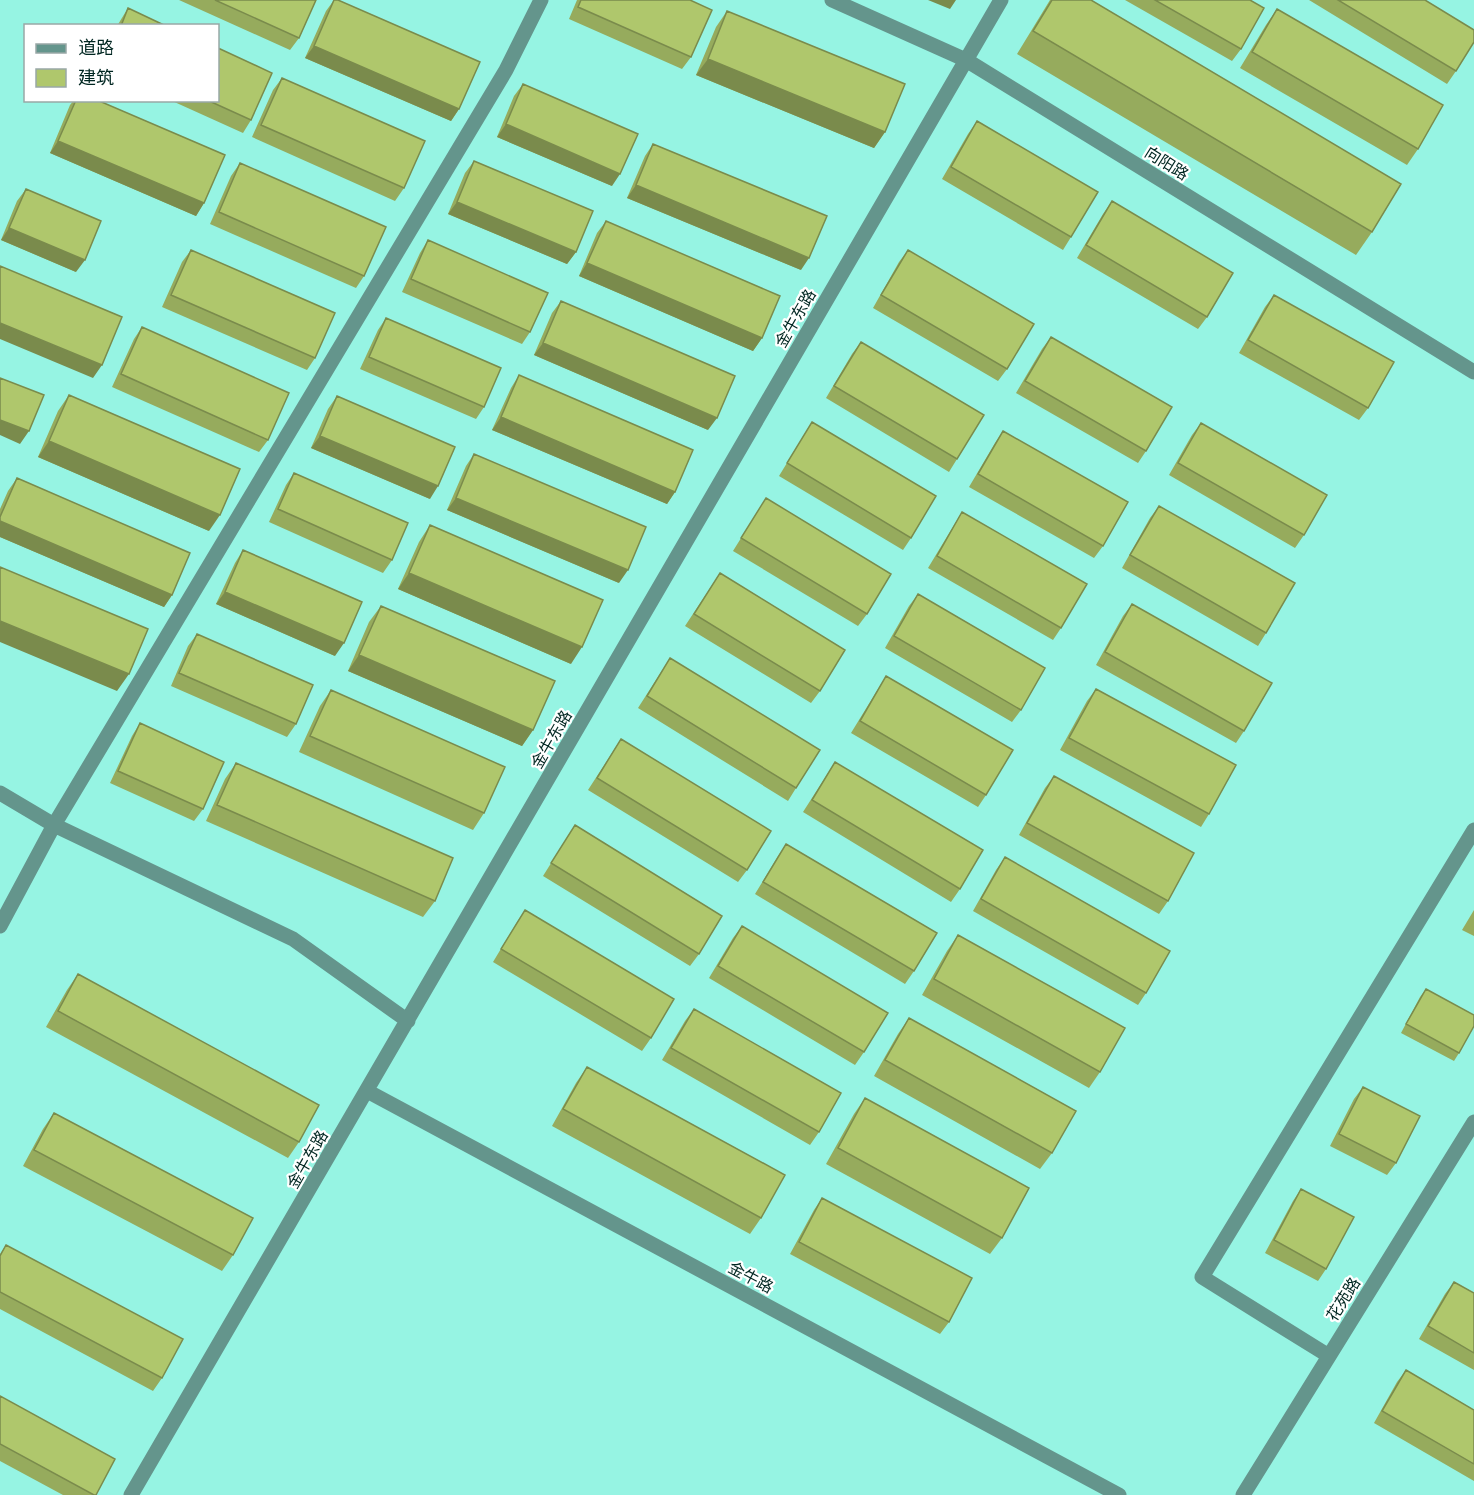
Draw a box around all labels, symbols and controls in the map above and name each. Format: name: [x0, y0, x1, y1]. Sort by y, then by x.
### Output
legend: [24, 24, 219, 102]
text: 道路: [78, 37, 114, 59]
text: 建筑: [78, 67, 114, 89]
street label: 向阳路: [1141, 142, 1193, 184]
street label: 金牛东路: [770, 285, 820, 351]
street label: 金牛东路: [526, 706, 576, 772]
street label: 金牛东路: [282, 1126, 332, 1192]
street label: 金牛路: [725, 1257, 777, 1297]
street label: 花苑路: [1322, 1273, 1364, 1325]

